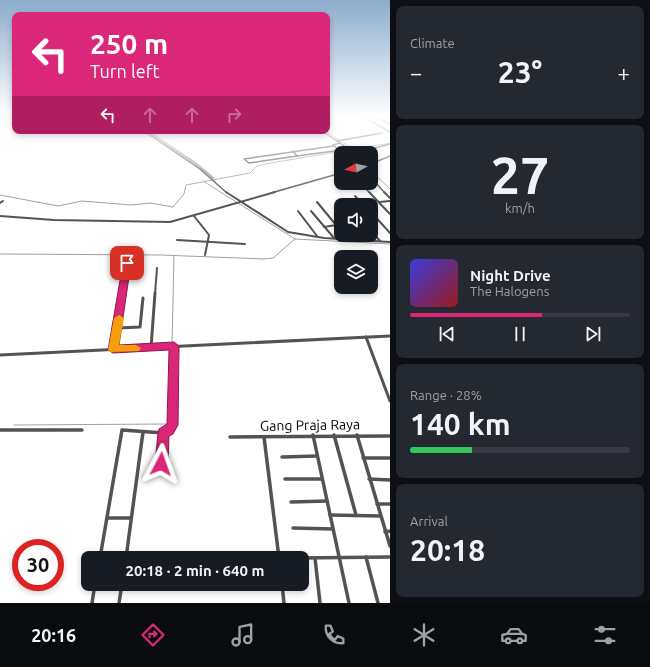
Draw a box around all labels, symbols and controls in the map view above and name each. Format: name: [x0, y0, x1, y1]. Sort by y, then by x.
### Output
icon: left: [24, 28, 76, 80]
text: 250 m: [90, 28, 168, 59]
text: Climate: [410, 36, 455, 50]
text: 23°: [498, 55, 542, 89]
text: −: [410, 60, 422, 85]
text: +: [618, 60, 630, 85]
text: Turn left: [90, 61, 160, 81]
icon: left: [97, 104, 119, 126]
icon: ahead: [139, 104, 161, 126]
icon: ahead: [181, 104, 203, 126]
icon: right: [223, 104, 245, 126]
north arrow: [334, 146, 378, 190]
map controls: [334, 146, 378, 294]
text: 27: [491, 146, 549, 204]
button: sound: [334, 198, 378, 242]
text: km/h: [505, 201, 535, 215]
pin: [110, 246, 144, 280]
button: layers: [334, 250, 378, 294]
icon: arrive: [116, 252, 138, 274]
text: Night Drive: [470, 267, 551, 284]
text: The Halogens: [470, 284, 549, 298]
icon: previous: [436, 323, 458, 345]
icon: pause: [509, 323, 531, 345]
icon: next: [582, 323, 604, 345]
text: Range · 28%: [410, 388, 482, 402]
text: 140 km: [410, 407, 511, 441]
street label: Gang Praja Raya: [260, 416, 360, 434]
position arrow: [140, 443, 182, 485]
text: Arrival: [410, 514, 448, 528]
text: 20:18: [410, 533, 485, 567]
speed limit sign: 30: [12, 539, 64, 591]
text: 20:18 · 2 min · 640 m: [126, 562, 264, 579]
icon: directions: [139, 621, 167, 649]
icon: music: [229, 621, 257, 649]
icon: phone: [320, 621, 348, 649]
icon: climate: [410, 621, 438, 649]
icon: car: [500, 621, 528, 649]
icon: filters: [591, 621, 619, 649]
text: 20:16: [31, 625, 76, 645]

